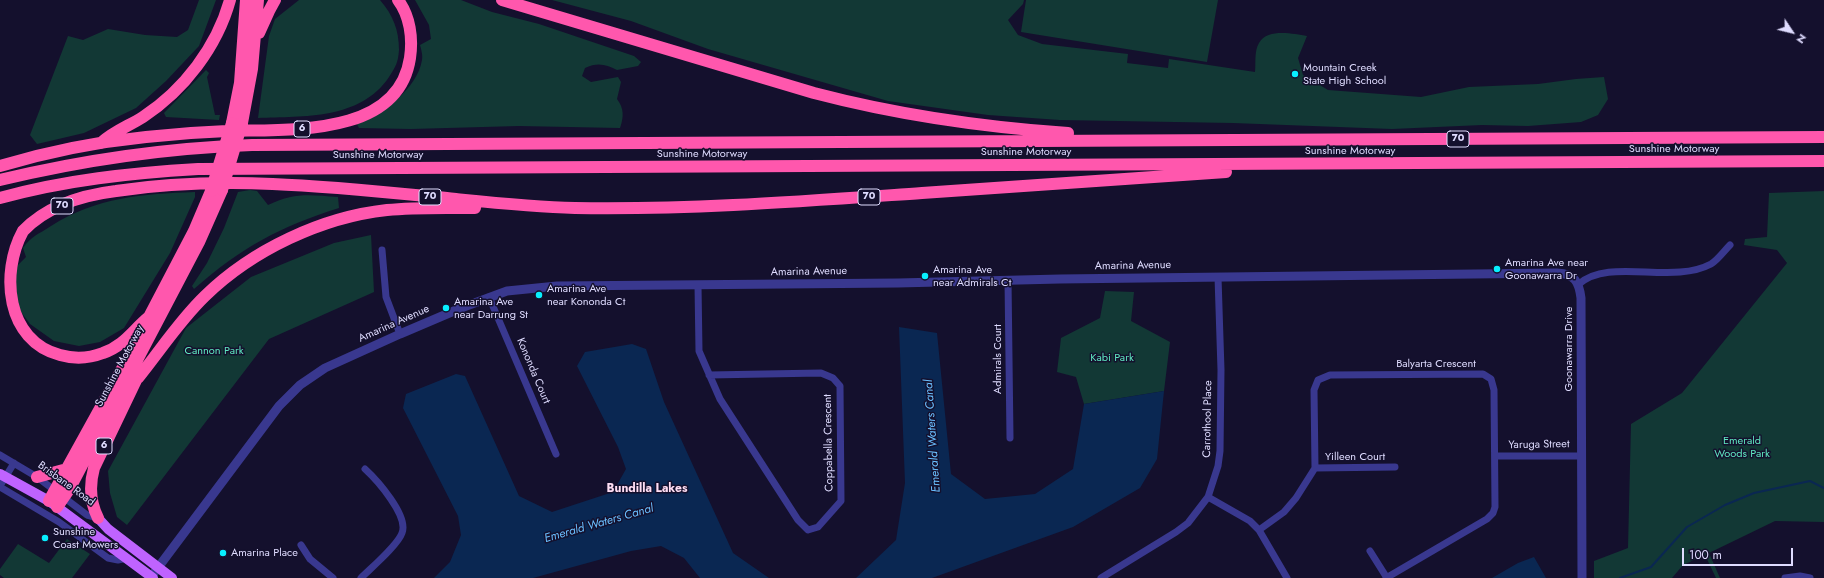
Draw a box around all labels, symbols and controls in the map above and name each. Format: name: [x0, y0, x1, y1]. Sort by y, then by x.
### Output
north arrow: [1772, 12, 1812, 52]
text: N: [1793, 31, 1811, 47]
place label: Mountain Creek State High School: [1303, 61, 1386, 87]
marker: Mountain Creek State High School: [1290, 69, 1300, 79]
road number: 6: [294, 121, 310, 137]
road number: 70: [1447, 131, 1469, 147]
street label: Sunshine Motorway: [1629, 142, 1719, 156]
street label: Sunshine Motorway: [1305, 144, 1395, 158]
street label: Sunshine Motorway: [981, 145, 1071, 159]
street label: Sunshine Motorway: [657, 147, 747, 161]
street label: Sunshine Motorway: [333, 148, 423, 162]
road number: 70: [419, 189, 441, 205]
road number: 70: [858, 189, 880, 205]
road number: 70: [51, 198, 73, 214]
place label: Amarina Ave near Goonawarra Dr: [1505, 256, 1588, 282]
street label: Amarina Avenue: [1095, 259, 1171, 273]
place label: Amarina Ave near Admirals Ct: [933, 263, 1011, 289]
marker: Amarina Ave near Goonawarra Dr: [1492, 264, 1502, 274]
street label: Amarina Avenue: [771, 265, 847, 279]
marker: Amarina Ave near Admirals Ct: [920, 271, 930, 281]
place label: Amarina Ave near Kononda Ct: [547, 282, 625, 308]
marker: Amarina Ave near Kononda Ct: [534, 290, 544, 300]
place label: Amarina Ave near Darrung St: [454, 295, 528, 321]
street label: Amarina Avenue: [356, 302, 432, 346]
marker: Amarina Ave near Darrung St: [441, 303, 451, 313]
street label: Goonawarra Drive: [1562, 307, 1576, 391]
street label: Sunshine Motorway: [93, 323, 147, 409]
street label: Admirals Court: [991, 324, 1005, 394]
street label: Kononda Court: [513, 336, 553, 406]
park label: Cannon Park: [184, 344, 244, 358]
park label: Kabi Park: [1090, 351, 1134, 365]
street label: Balyarta Crescent: [1396, 357, 1476, 371]
water label: Emerald Waters Canal: [922, 379, 944, 493]
street label: Carrothool Place: [1201, 380, 1215, 458]
street label: Coppabella Crescent: [822, 394, 836, 492]
park label: Emerald Woods Park: [1714, 434, 1770, 460]
road number: 6: [96, 438, 112, 454]
street label: Yaruga Street: [1508, 438, 1570, 452]
street label: Yilleen Court: [1325, 450, 1385, 464]
street label: Brisbane Road: [35, 459, 97, 509]
district label: Bundilla Lakes: [607, 482, 687, 496]
water label: Emerald Waters Canal: [543, 501, 655, 547]
place label: Sunshine Coast Mowers: [53, 525, 118, 551]
marker: Sunshine Coast Mowers: [40, 533, 50, 543]
scale bar: [1684, 540, 1795, 566]
place label: Amarina Place: [231, 546, 298, 560]
text: 100 m: [1689, 546, 1722, 564]
marker: Amarina Place: [218, 548, 228, 558]

